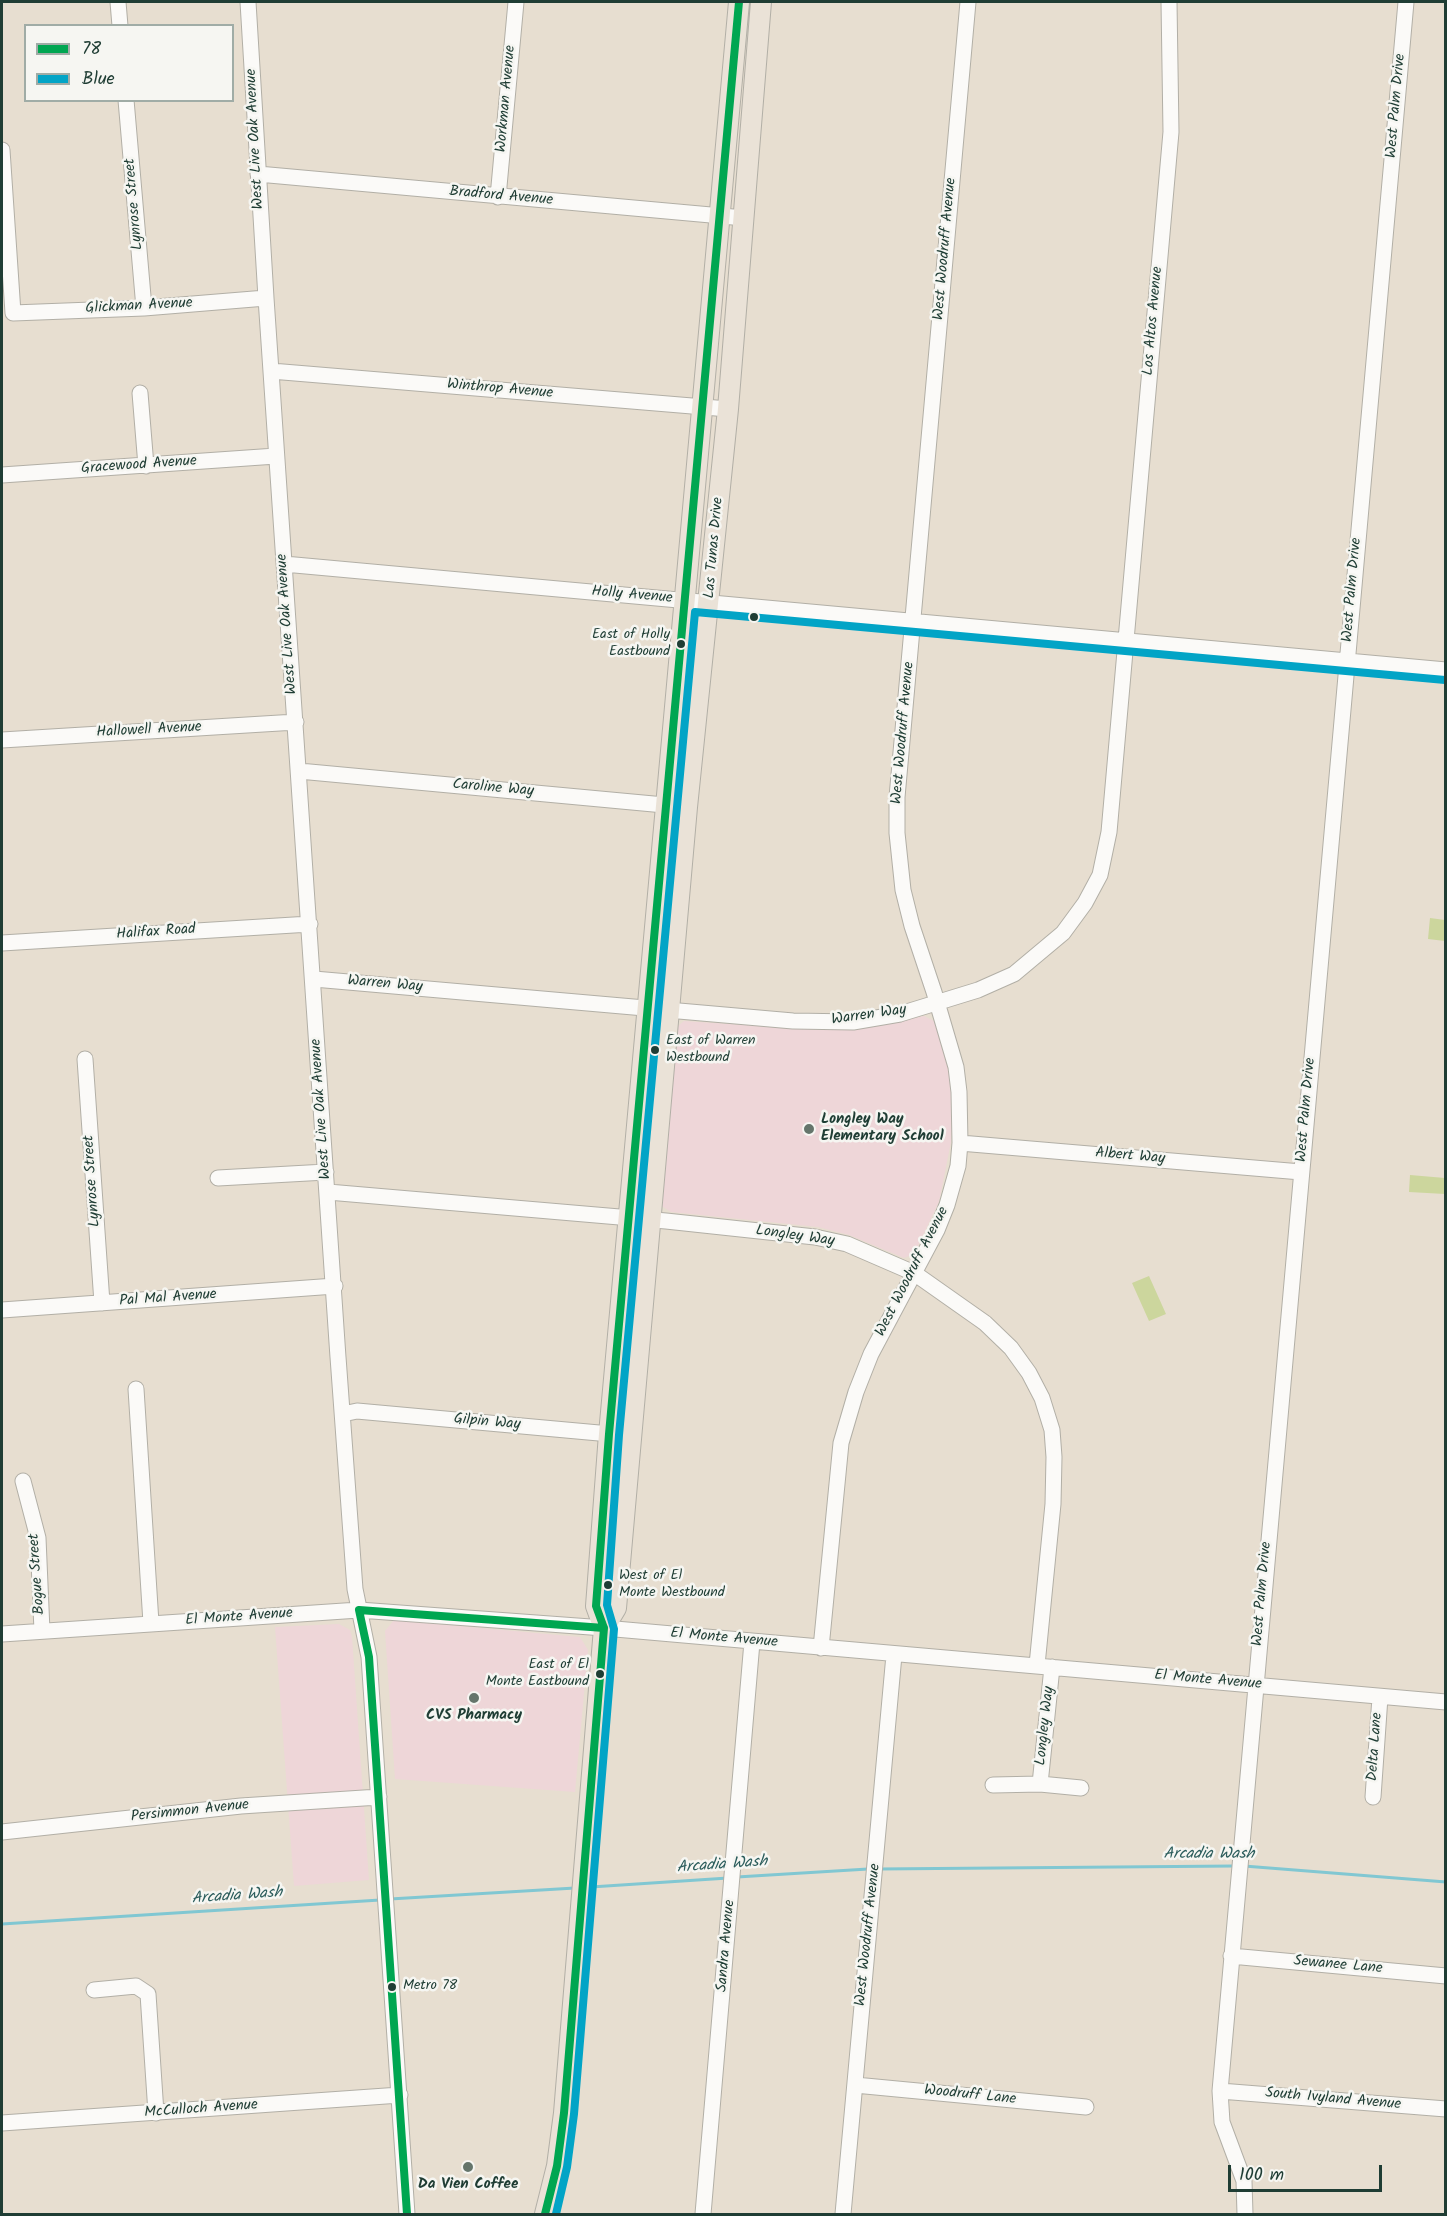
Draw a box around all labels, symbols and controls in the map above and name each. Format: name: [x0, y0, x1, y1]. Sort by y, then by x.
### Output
legend: [24, 24, 234, 102]
text: 78: [82, 35, 101, 64]
street label: Workman Avenue: [493, 45, 521, 153]
street label: West Palm Drive: [1383, 53, 1411, 159]
text: Blue: [82, 65, 115, 94]
street label: West Live Oak Avenue: [243, 68, 269, 210]
street label: Lynrose Street: [122, 157, 148, 251]
street label: West Woodruff Avenue: [931, 177, 961, 321]
street label: Bradford Avenue: [448, 183, 554, 211]
street label: Los Altos Avenue: [1140, 266, 1168, 376]
street label: Glickman Avenue: [85, 295, 193, 319]
street label: Winthrop Avenue: [446, 376, 554, 404]
street label: Gracewood Avenue: [81, 453, 197, 479]
street label: Las Tunas Drive: [702, 497, 728, 599]
street label: West Palm Drive: [1339, 537, 1367, 643]
street label: West Live Oak Avenue: [274, 553, 302, 695]
street label: Holly Avenue: [591, 583, 673, 609]
unlabelled marker: [748, 611, 760, 623]
place label: East of Holly Eastbound: [592, 628, 670, 660]
marker: East of Holly Eastbound: [675, 638, 687, 650]
street label: West Woodruff Avenue: [889, 661, 919, 805]
street label: Hallowell Avenue: [96, 719, 202, 743]
street label: Caroline Way: [452, 776, 534, 802]
street label: Halifax Road: [116, 921, 196, 945]
street label: Warren Way: [347, 973, 423, 997]
street label: Warren Way: [830, 1002, 908, 1030]
place label: East of Warren Westbound: [666, 1034, 756, 1066]
street label: West Live Oak Avenue: [308, 1038, 336, 1180]
marker: East of Warren Westbound: [649, 1044, 661, 1056]
street label: West Palm Drive: [1293, 1057, 1321, 1163]
place label: Longley Way Elementary School: [821, 1111, 944, 1146]
marker: Longley Way Elementary School: [802, 1122, 816, 1136]
street label: Lynrose Street: [81, 1134, 105, 1228]
street label: Albert Way: [1094, 1145, 1166, 1169]
street label: West Woodruff Avenue: [872, 1204, 954, 1340]
street label: Longley Way: [754, 1223, 836, 1251]
street label: Pal Mal Avenue: [119, 1287, 217, 1311]
street label: Gilpin Way: [453, 1411, 521, 1435]
street label: Bogue Street: [26, 1533, 50, 1615]
street label: West Palm Drive: [1249, 1541, 1277, 1647]
place label: West of El Monte Westbound: [619, 1569, 725, 1601]
marker: West of El Monte Westbound: [602, 1579, 614, 1591]
street label: El Monte Avenue: [185, 1605, 293, 1631]
street label: El Monte Avenue: [670, 1625, 778, 1653]
place label: East of El Monte Eastbound: [486, 1658, 589, 1690]
street label: El Monte Avenue: [1154, 1667, 1262, 1695]
marker: East of El Monte Eastbound: [594, 1668, 606, 1680]
street label: Longley Way: [1033, 1686, 1059, 1766]
marker: CVS Pharmacy: [467, 1691, 481, 1705]
place label: CVS Pharmacy: [426, 1707, 522, 1725]
street label: Delta Lane: [1365, 1712, 1387, 1782]
street label: Persimmon Avenue: [130, 1797, 250, 1827]
water label: Arcadia Wash: [1164, 1845, 1254, 1865]
water label: Arcadia Wash: [676, 1853, 768, 1879]
street label: West Woodruff Avenue: [853, 1863, 885, 2007]
water label: Arcadia Wash: [191, 1884, 283, 1910]
street label: Sandra Avenue: [714, 1899, 740, 1993]
street label: Sewanee Lane: [1293, 1953, 1383, 1979]
place label: Metro 78: [403, 1979, 457, 1995]
marker: Metro 78: [386, 1981, 398, 1993]
street label: Woodruff Lane: [923, 2082, 1017, 2110]
street label: South Ivyland Avenue: [1264, 2085, 1402, 2115]
street label: McCulloch Avenue: [144, 2097, 258, 2123]
scale bar: [1231, 2153, 1386, 2191]
marker: Da Vien Coffee: [461, 2160, 475, 2174]
text: 100 m: [1239, 2161, 1284, 2190]
place label: Da Vien Coffee: [418, 2176, 518, 2194]

